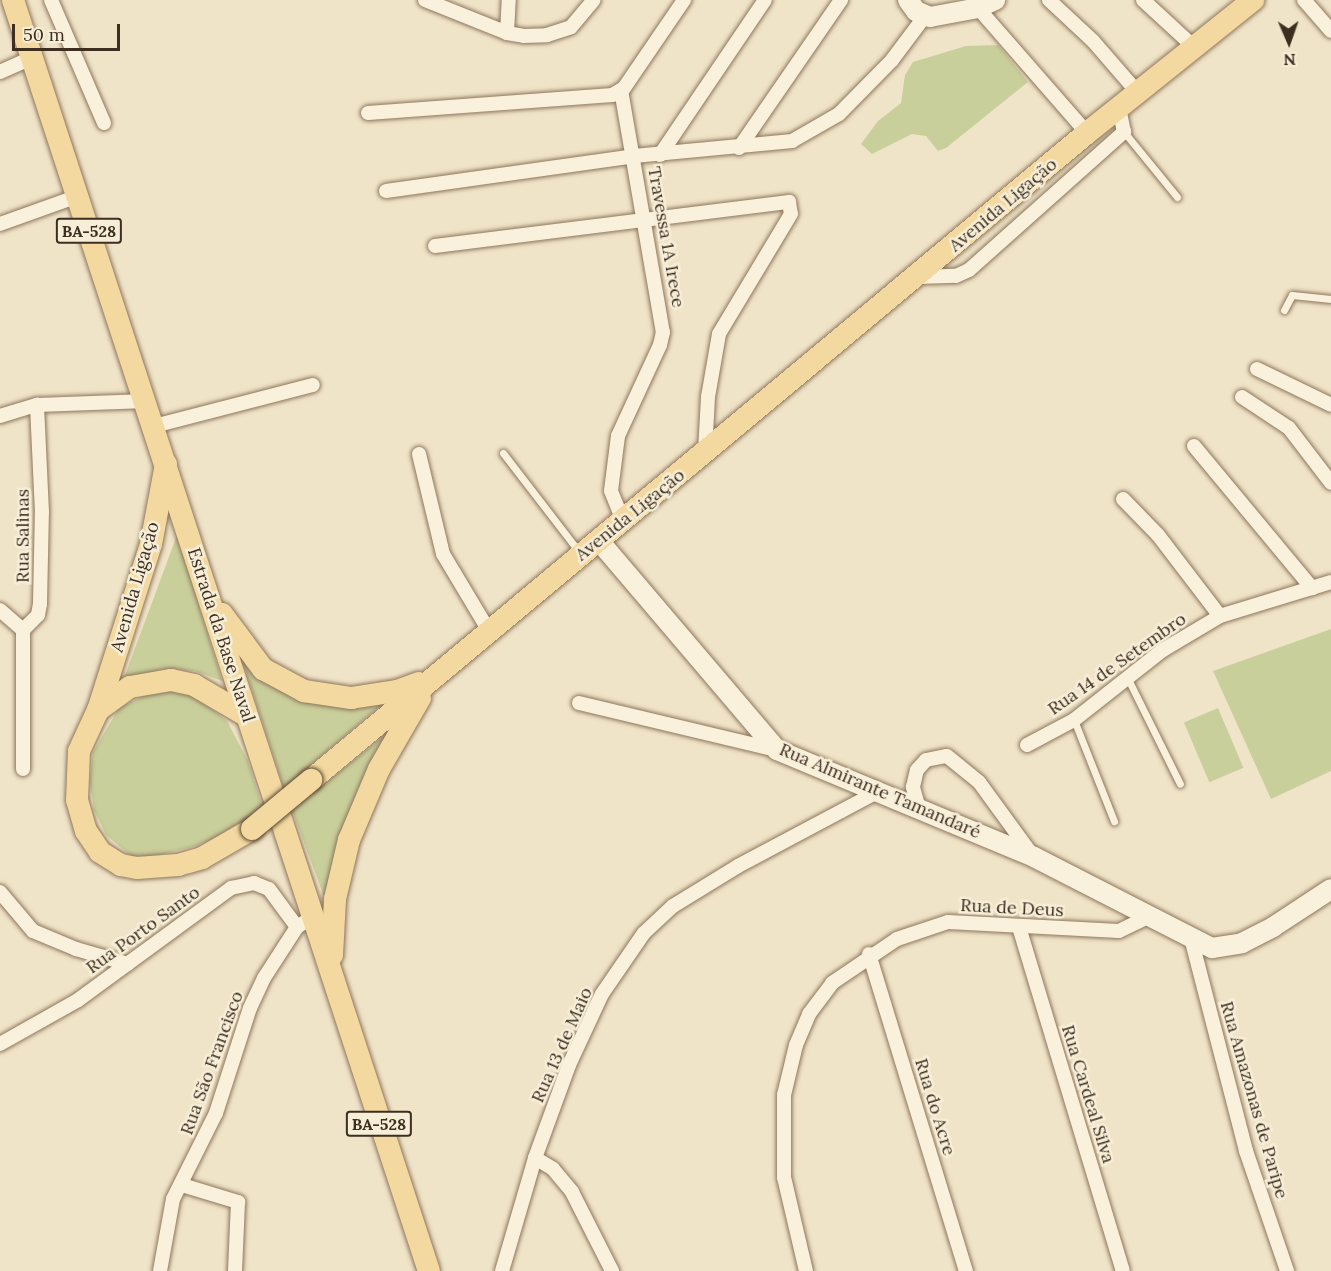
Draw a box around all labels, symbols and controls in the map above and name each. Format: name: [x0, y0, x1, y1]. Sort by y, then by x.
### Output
scale bar: [15, 12, 123, 50]
north arrow: [1259, 12, 1319, 72]
text: 50 m: [23, 23, 65, 46]
text: N: [1283, 50, 1296, 70]
street label: Avenida Ligação: [945, 154, 1061, 256]
street label: Travessa 1A Irece: [643, 165, 689, 309]
road number: BA-528: [54, 218, 124, 244]
street label: Avenida Ligação: [571, 464, 689, 566]
street label: Rua Salinas: [12, 489, 34, 583]
street label: Avenida Ligação: [106, 519, 164, 655]
street label: Estrada da Base Naval: [183, 545, 259, 725]
street label: Rua 14 de Setembro: [1044, 608, 1190, 720]
street label: Rua Almirante Tamandaré: [776, 739, 984, 843]
street label: Rua Porto Santo: [82, 882, 204, 978]
street label: Rua de Deus: [960, 895, 1064, 921]
street label: Rua 13 de Maio: [527, 984, 597, 1106]
street label: Rua São Francisco: [176, 988, 248, 1138]
street label: Rua Amazonas de Paripe: [1215, 999, 1293, 1201]
street label: Rua Cardeal Silva: [1057, 1022, 1119, 1166]
street label: Rua do Acre: [910, 1056, 960, 1158]
road number: BA-528: [344, 1111, 413, 1137]

